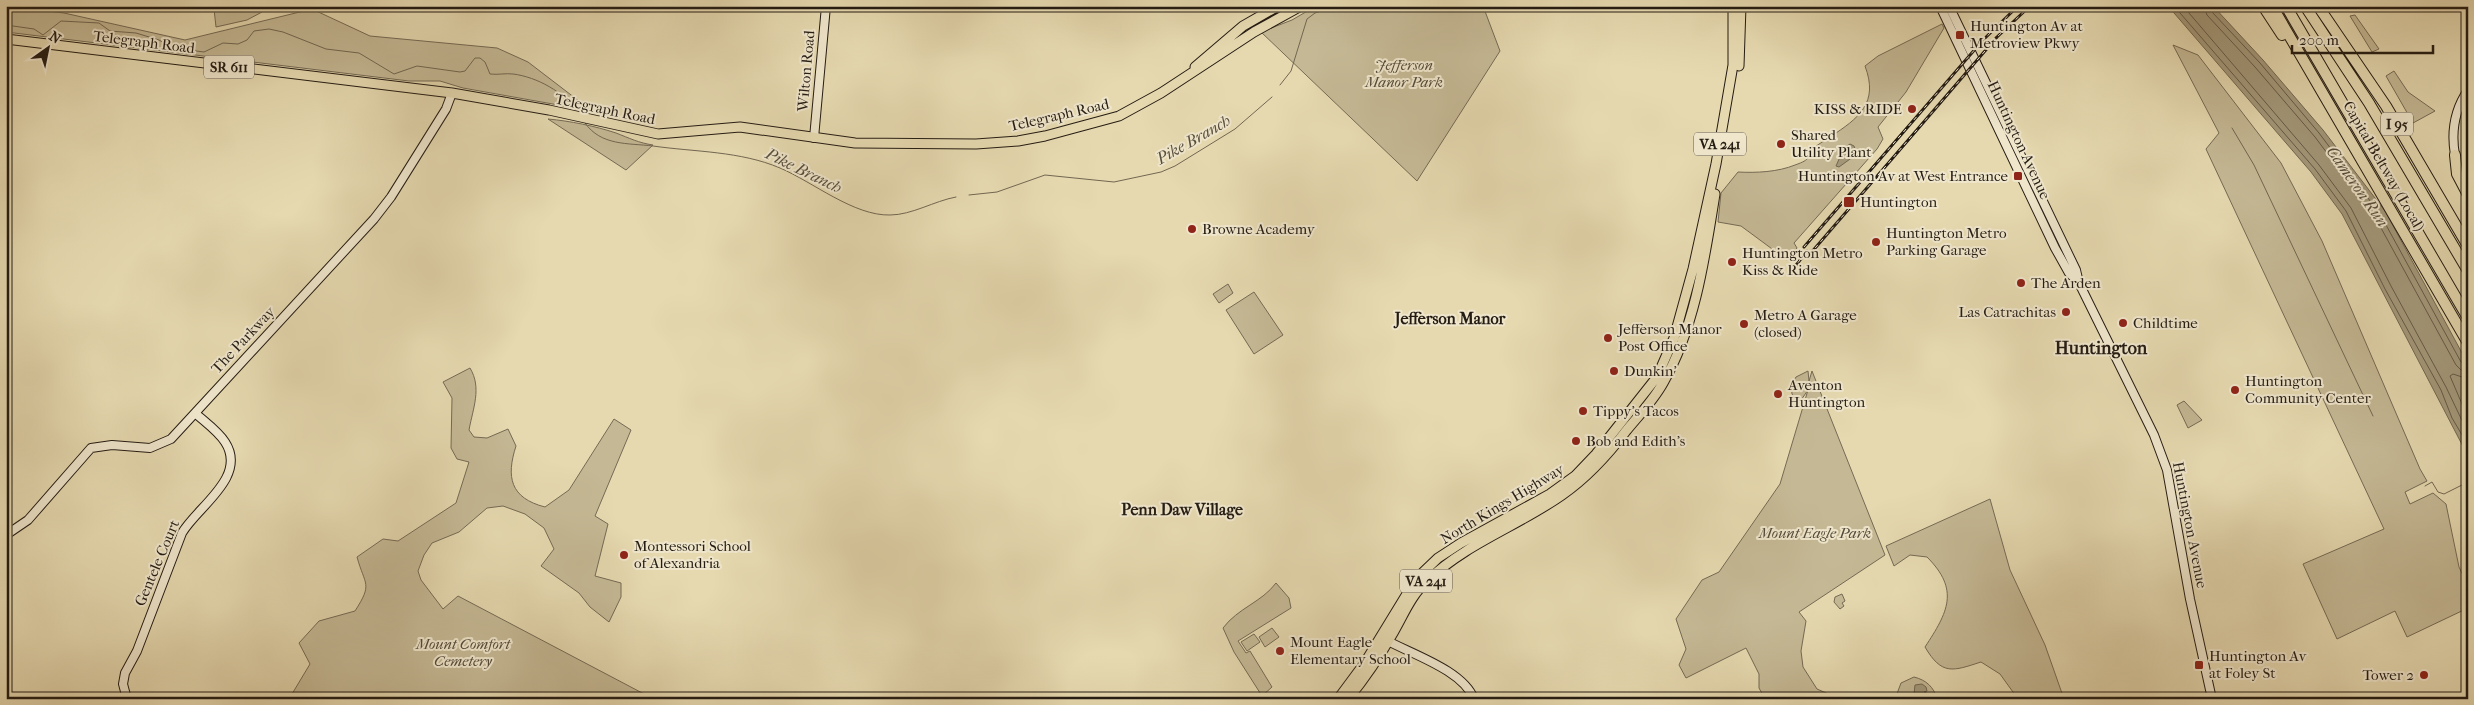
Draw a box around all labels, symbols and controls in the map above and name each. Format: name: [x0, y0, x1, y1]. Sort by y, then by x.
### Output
place label: Huntington Av at Metroview Pkwy: [1970, 17, 2083, 52]
north arrow: [22, 22, 72, 72]
scale bar: [2292, 22, 2433, 54]
text: N: [46, 27, 64, 48]
street label: Telegraph Road: [92, 27, 197, 57]
street label: Wilton Road: [793, 29, 819, 113]
marker: Huntington Av at Metroview Pkwy: [1954, 29, 1966, 41]
text: 200 m: [2299, 31, 2339, 49]
road number: SR 611: [204, 56, 254, 78]
park label: Jefferson Manor Park: [1364, 56, 1443, 91]
street label: Huntington Avenue: [1984, 78, 2055, 203]
street label: Telegraph Road: [553, 90, 658, 129]
street label: Telegraph Road: [1007, 95, 1112, 135]
street label: Capital Beltway (Local): [2339, 98, 2429, 234]
place label: KISS & RIDE: [1814, 100, 1902, 118]
marker: KISS & RIDE: [1906, 103, 1918, 115]
water label: Pike Branch: [1152, 111, 1234, 169]
road number: I 95: [2381, 112, 2413, 136]
place label: Shared Utility Plant: [1791, 126, 1872, 161]
road number: VA 241: [1694, 132, 1746, 156]
marker: Shared Utility Plant: [1775, 138, 1787, 150]
water label: Cameron Run: [2323, 142, 2392, 230]
water label: Pike Branch: [762, 143, 845, 197]
place label: Huntington Av at West Entrance: [1798, 167, 2009, 185]
marker: Huntington Av at West Entrance: [2012, 170, 2024, 182]
place label: Huntington: [1860, 193, 1937, 211]
marker: Huntington: [1842, 195, 1856, 209]
place label: Browne Academy: [1202, 220, 1316, 238]
marker: Browne Academy: [1186, 223, 1198, 235]
place label: Huntington Metro Parking Garage: [1886, 224, 2007, 259]
marker: Huntington Metro Parking Garage: [1870, 236, 1882, 248]
place label: Huntington Metro Kiss & Ride: [1742, 244, 1863, 279]
marker: Huntington Metro Kiss & Ride: [1726, 256, 1738, 268]
place label: The Arden: [2031, 274, 2101, 292]
marker: The Arden: [2015, 277, 2027, 289]
street label: The Parkway: [207, 302, 279, 377]
place label: Las Catrachitas: [1958, 303, 2056, 321]
place label: Metro A Garage (closed): [1754, 306, 1857, 341]
marker: Las Catrachitas: [2060, 306, 2072, 318]
district label: Jefferson Manor: [1393, 309, 1506, 329]
place label: Childtime: [2133, 314, 2198, 332]
marker: Childtime: [2117, 317, 2129, 329]
marker: Metro A Garage (closed): [1738, 318, 1750, 330]
place label: Jefferson Manor Post Office: [1617, 320, 1722, 355]
marker: Jefferson Manor Post Office: [1602, 332, 1614, 344]
district label: Huntington: [2055, 338, 2148, 359]
place label: Dunkin': [1624, 362, 1677, 380]
marker: Dunkin': [1608, 365, 1620, 377]
place label: Huntington Community Center: [2245, 372, 2371, 407]
place label: Aventon Huntington: [1787, 376, 1865, 411]
marker: Huntington Community Center: [2229, 384, 2241, 396]
marker: Aventon Huntington: [1772, 388, 1784, 400]
place label: Tippy's Tacos: [1593, 402, 1679, 420]
marker: Tippy's Tacos: [1577, 405, 1589, 417]
place label: Bob and Edith's: [1586, 432, 1686, 450]
marker: Bob and Edith's: [1570, 435, 1582, 447]
street label: North Kings Highway: [1437, 459, 1568, 548]
street label: Huntington Avenue: [2169, 460, 2211, 590]
district label: Penn Daw Village: [1121, 500, 1243, 520]
street label: Gentele Court: [131, 517, 183, 609]
park label: Mount Eagle Park: [1758, 524, 1871, 542]
place label: Montessori School of Alexandria: [634, 537, 751, 572]
marker: Montessori School of Alexandria: [618, 549, 630, 561]
road number: VA 241: [1400, 570, 1452, 592]
place label: Mount Eagle Elementary School: [1290, 633, 1411, 668]
park label: Mount Comfort Cemetery: [415, 635, 511, 670]
marker: Mount Eagle Elementary School: [1274, 645, 1286, 657]
place label: Huntington Av at Foley St: [2209, 647, 2307, 682]
marker: Huntington Av at Foley St: [2193, 659, 2205, 671]
place label: Tower 2: [2362, 666, 2414, 684]
marker: Tower 2: [2418, 669, 2430, 681]

